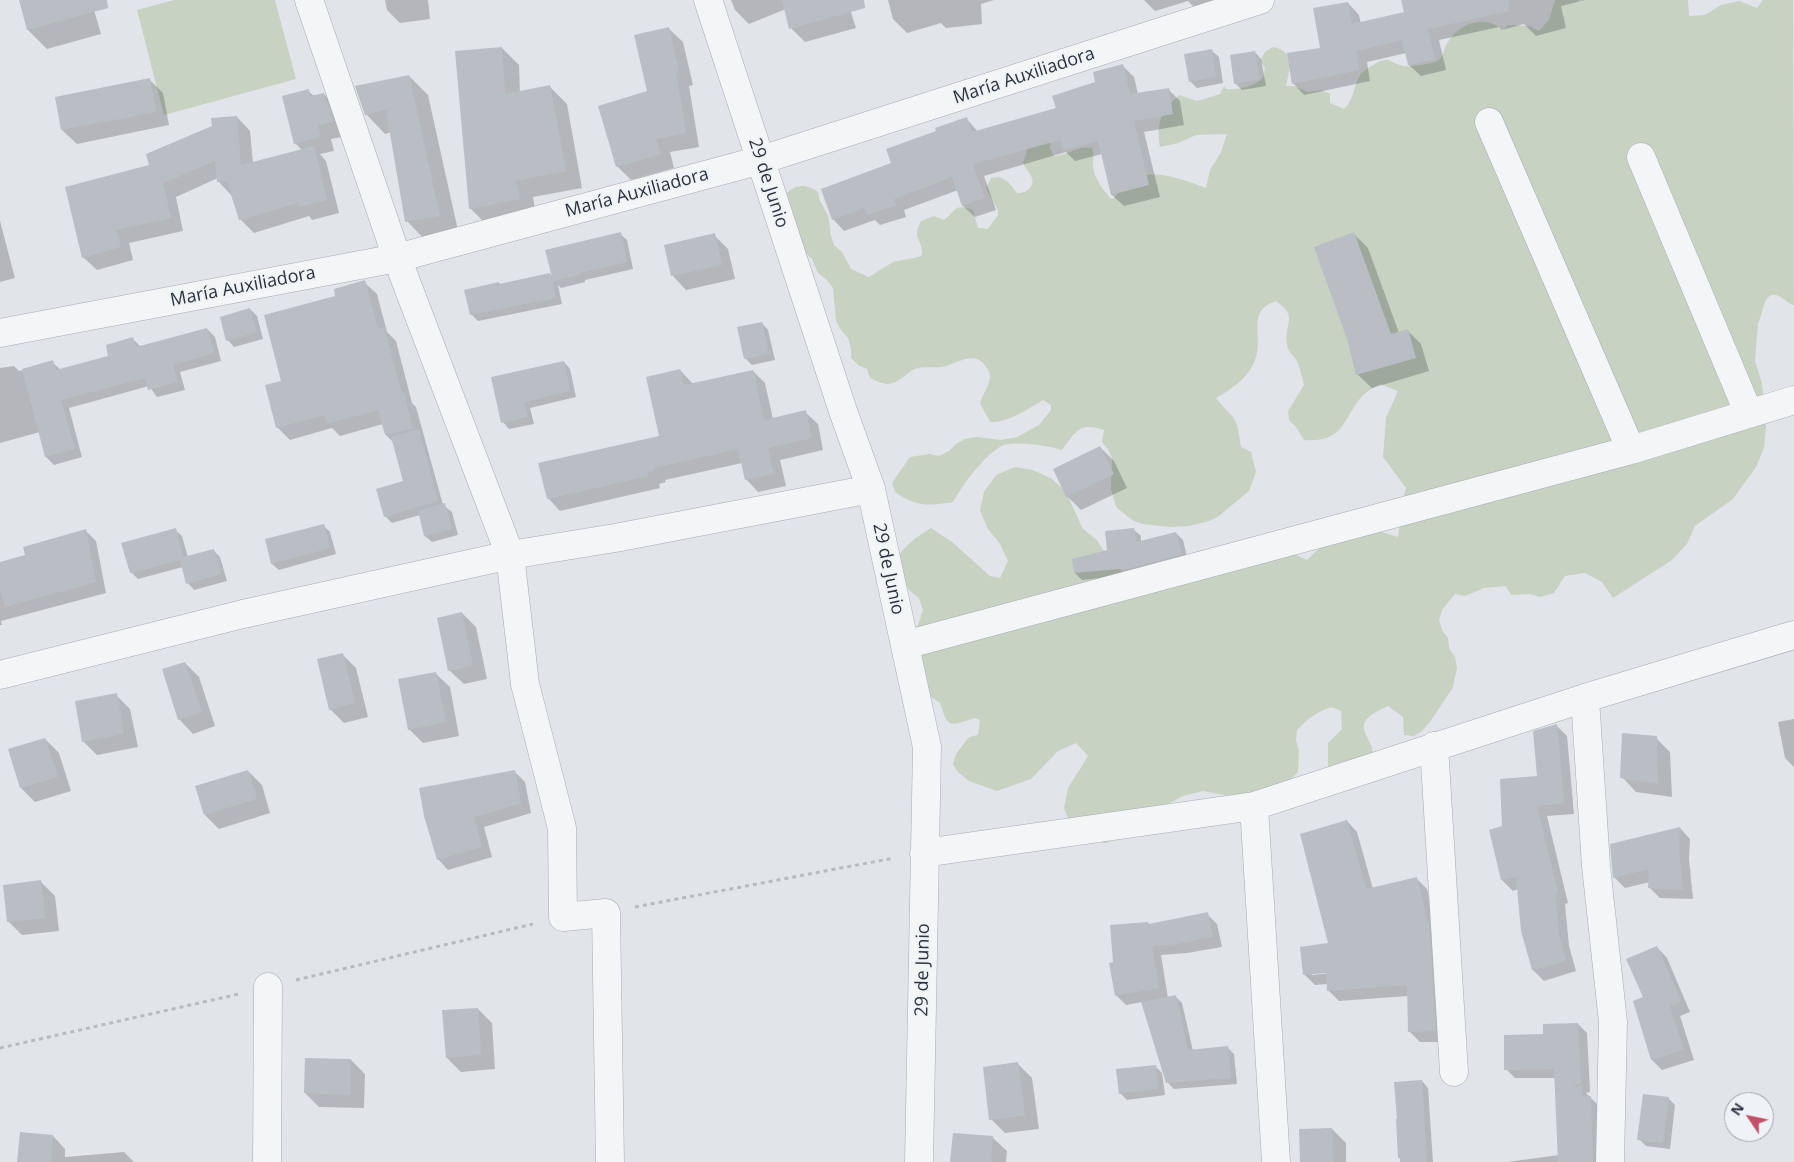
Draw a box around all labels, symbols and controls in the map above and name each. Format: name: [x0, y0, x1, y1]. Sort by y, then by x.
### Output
street label: María Auxiliadora: [951, 43, 1097, 109]
street label: 29 de Junio: [743, 135, 793, 231]
street label: María Auxiliadora: [563, 163, 711, 223]
street label: María Auxiliadora: [169, 262, 317, 312]
street label: 29 de Junio: [868, 521, 908, 617]
street label: 29 de Junio: [911, 923, 935, 1017]
north arrow: [1724, 1092, 1774, 1142]
text: N: [1726, 1099, 1748, 1119]

